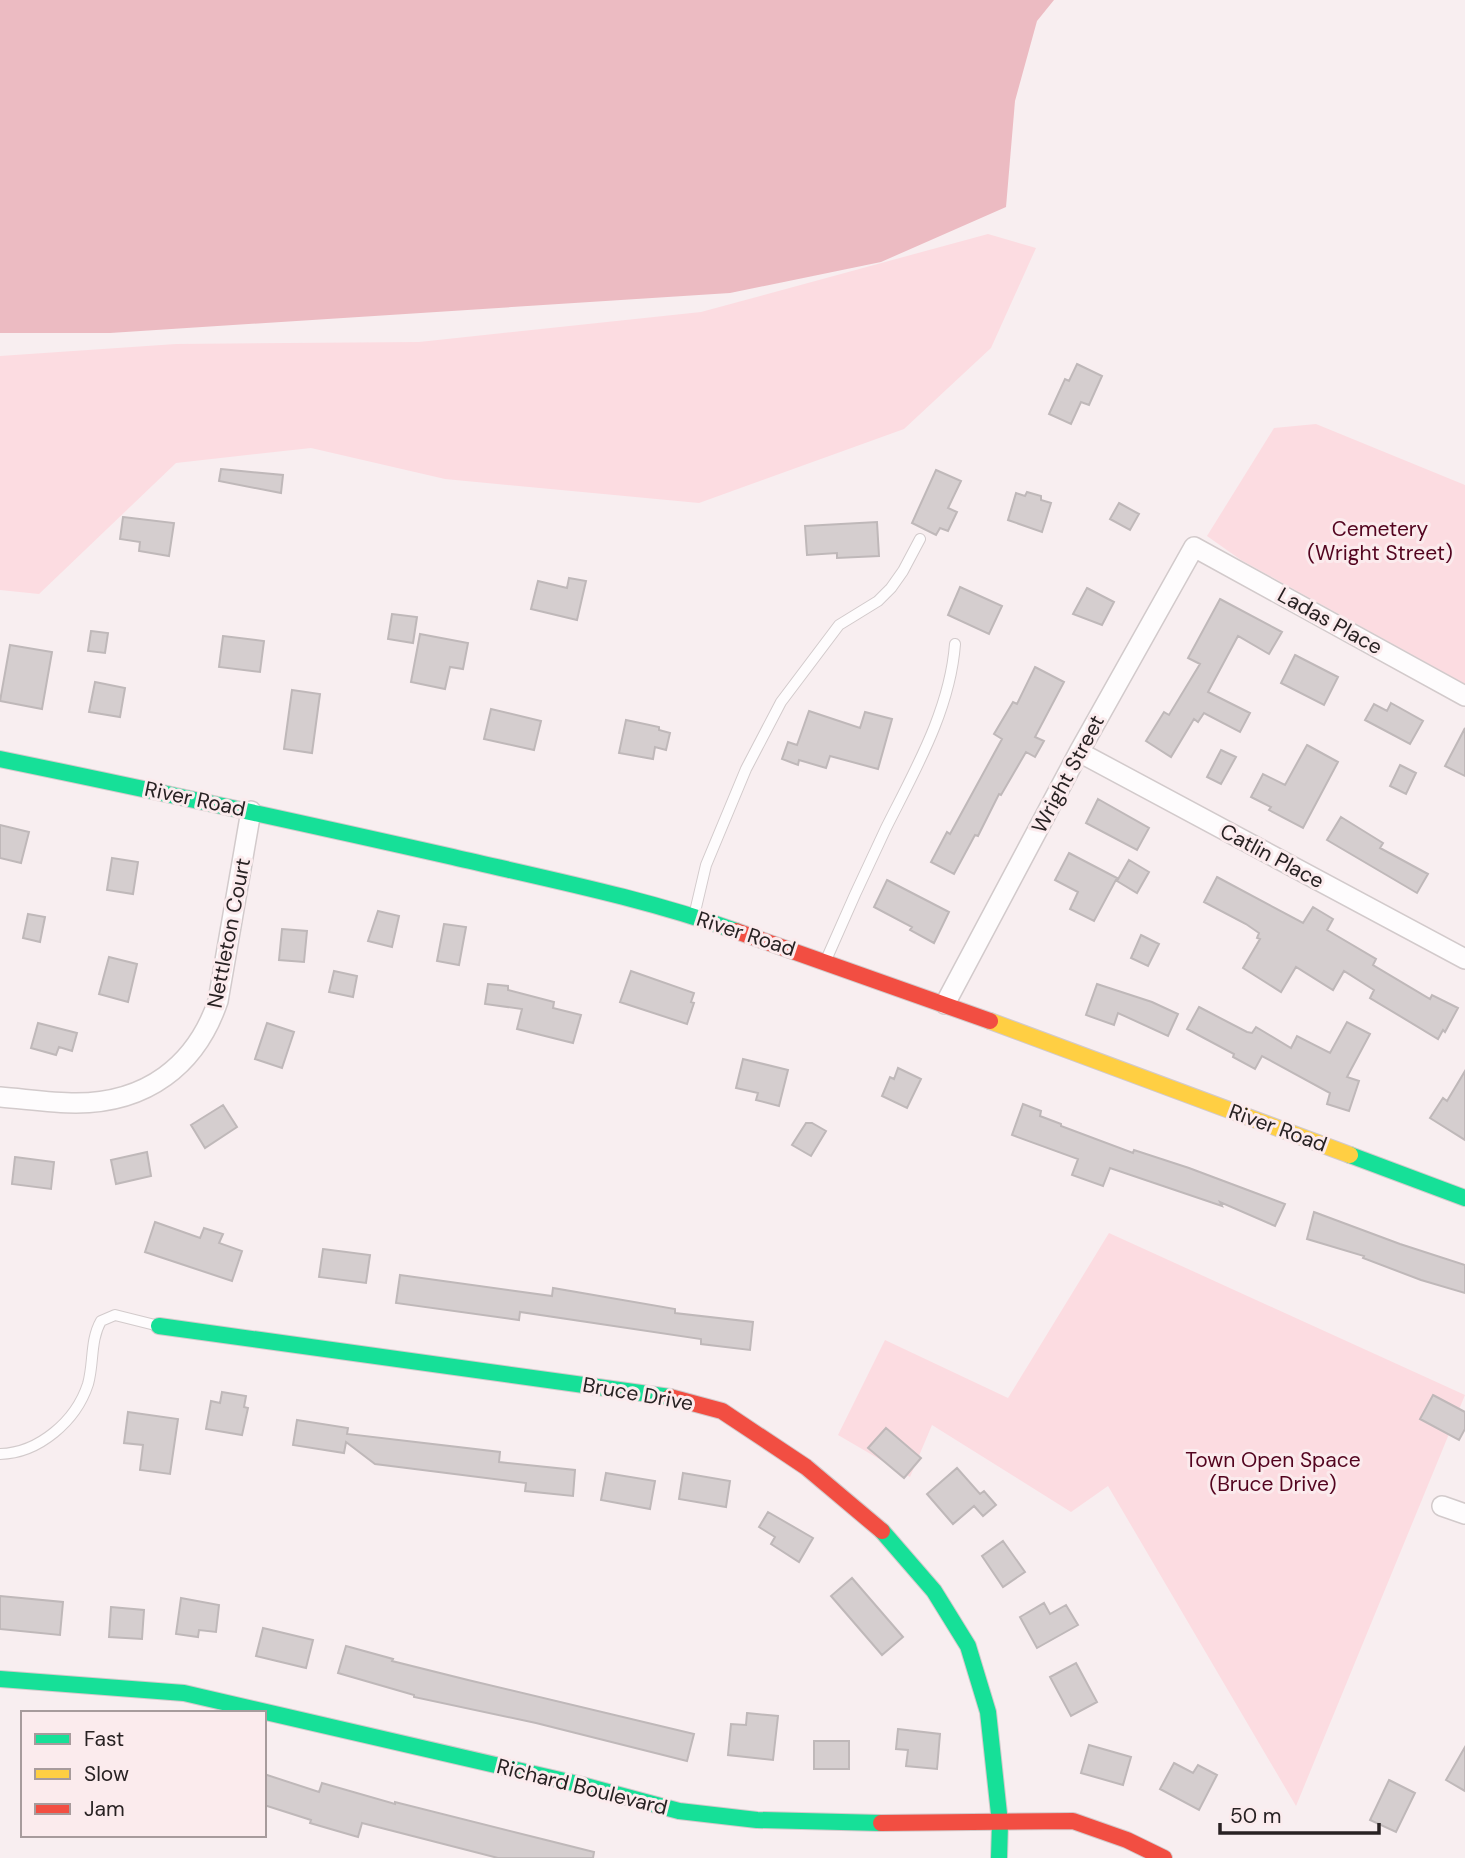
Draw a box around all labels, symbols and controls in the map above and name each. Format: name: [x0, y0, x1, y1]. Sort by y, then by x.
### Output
park label: Cemetery (Wright Street): [1307, 515, 1453, 567]
street label: Ladas Place: [1273, 581, 1387, 661]
street label: Wright Street: [1025, 710, 1111, 838]
street label: River Road: [142, 775, 248, 823]
street label: Catlin Place: [1215, 817, 1329, 895]
street label: Nettleton Court: [201, 856, 257, 1010]
street label: River Road: [693, 905, 799, 963]
street label: River Road: [1225, 1097, 1331, 1159]
street label: Bruce Drive: [581, 1371, 696, 1417]
park label: Town Open Space (Bruce Drive): [1185, 1446, 1361, 1498]
legend: [21, 1711, 266, 1837]
text: Fast: [84, 1725, 124, 1753]
street label: Richard Boulevard: [494, 1752, 670, 1822]
text: Slow: [84, 1760, 129, 1788]
scale bar: [1220, 1792, 1379, 1836]
text: Jam: [84, 1795, 125, 1823]
text: 50 m: [1230, 1802, 1281, 1830]

